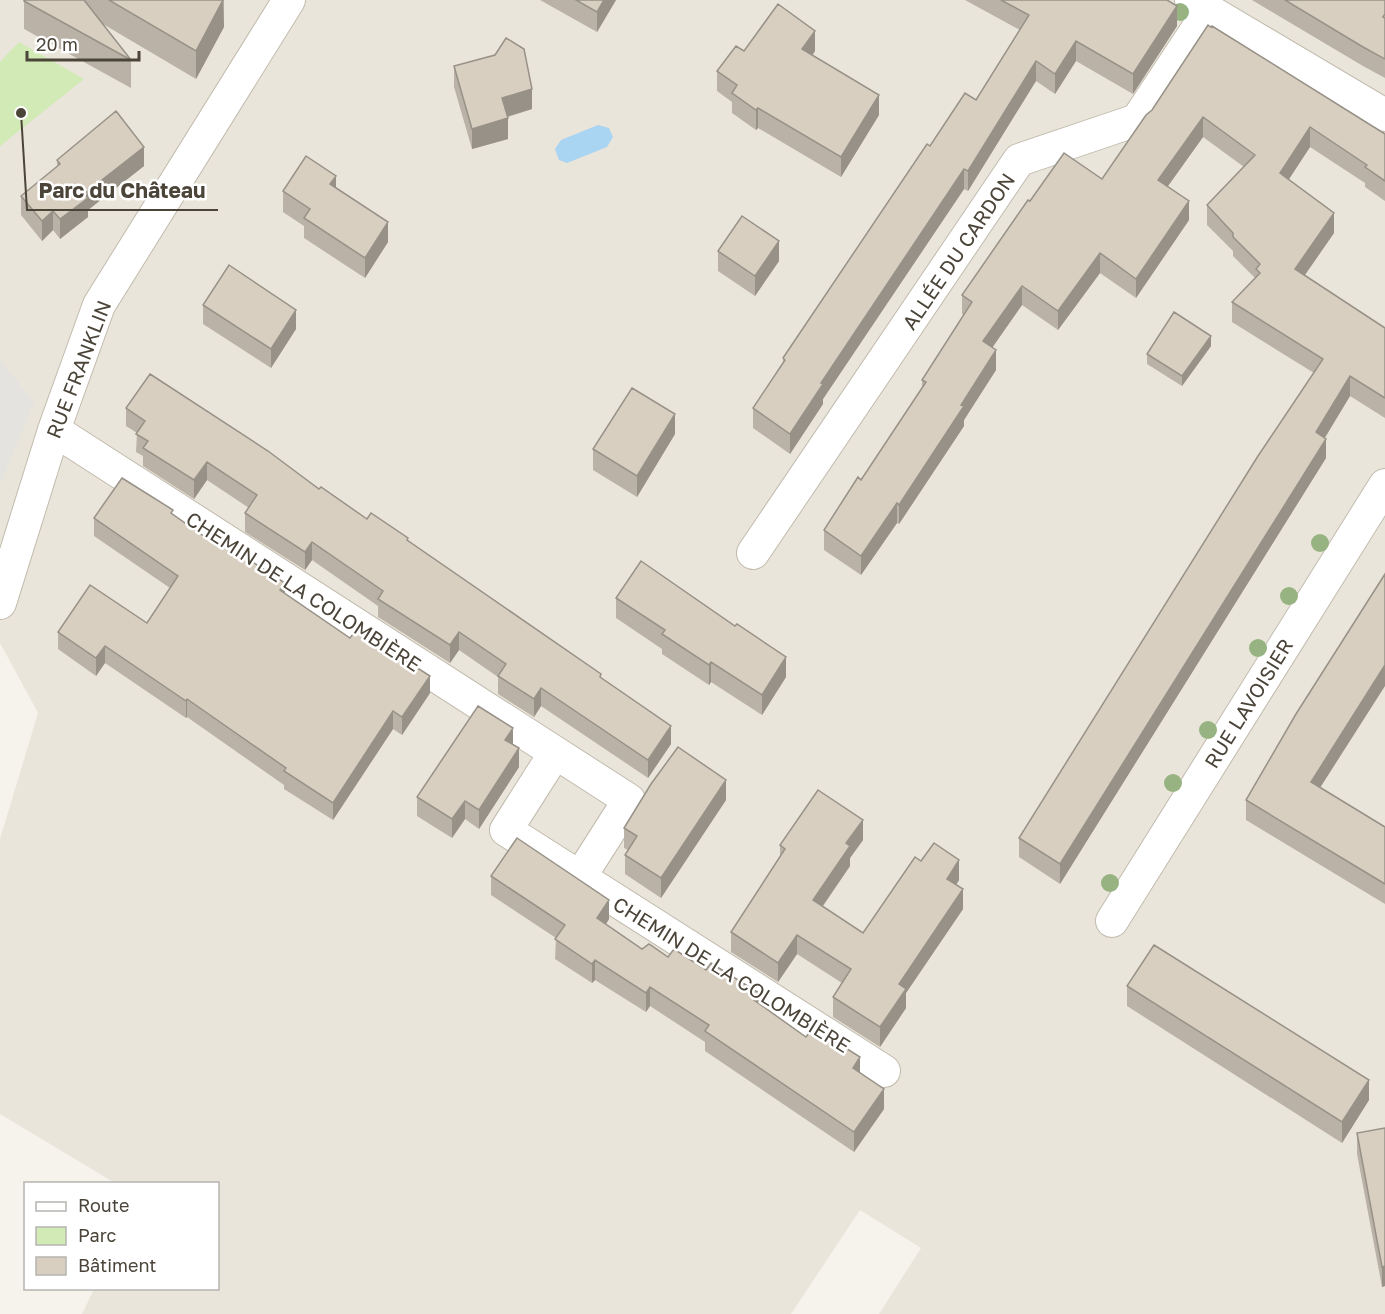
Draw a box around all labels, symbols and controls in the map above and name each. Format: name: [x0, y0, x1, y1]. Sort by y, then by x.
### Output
scale bar: [27, 24, 140, 62]
text: 20 m: [36, 33, 78, 55]
street label: ALLÉE DU CARDON: [897, 168, 1019, 334]
callout: Parc du Château: [27, 171, 218, 210]
text: Parc du Château: [38, 177, 206, 203]
street label: RUE FRANKLIN: [41, 297, 115, 441]
street label: CHEMIN DE LA COLOMBIÈRE: [182, 506, 426, 676]
street label: RUE LAVOISIER: [1199, 634, 1297, 772]
street label: CHEMIN DE LA COLOMBIÈRE: [609, 891, 855, 1057]
legend: [24, 1182, 219, 1290]
text: Route: [78, 1194, 129, 1216]
text: Parc: [78, 1224, 117, 1246]
text: Bâtiment: [78, 1254, 157, 1276]

